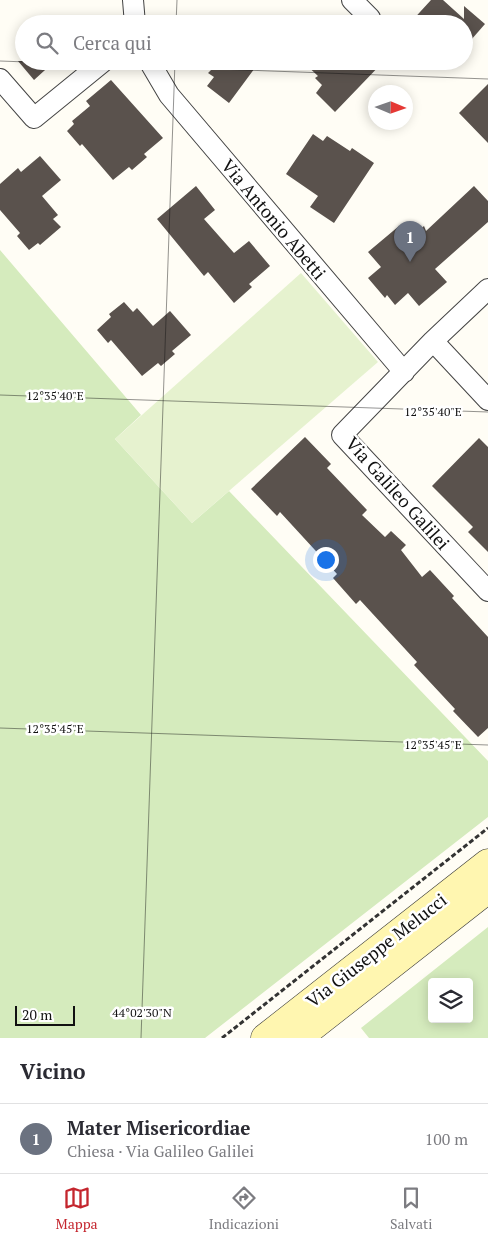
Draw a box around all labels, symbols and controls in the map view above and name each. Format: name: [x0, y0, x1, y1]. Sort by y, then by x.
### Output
search box: [15, 15, 473, 70]
icon: search: [33, 29, 61, 57]
text: Cerca qui: [73, 30, 152, 55]
north arrow: [368, 85, 413, 130]
street label: Via Antonio Abetti: [216, 154, 332, 284]
pin: 1: [394, 221, 426, 262]
text: 12°35'40"E: [26, 388, 84, 403]
text: 12°35'40"E: [404, 404, 462, 419]
street label: Via Galileo Galilei: [341, 431, 455, 555]
your location: [313, 547, 339, 573]
text: 12°35'45"E: [26, 721, 84, 736]
text: 12°35'45"E: [404, 737, 462, 752]
street label: Via Giuseppe Melucci: [301, 888, 451, 1012]
map controls: [428, 978, 473, 1023]
button: layers: [428, 978, 473, 1023]
scale bar: [15, 1003, 75, 1026]
text: 20 m: [22, 1005, 52, 1024]
text: 44°02'30"N: [112, 1005, 172, 1020]
text: Vicino: [20, 1057, 86, 1085]
text: Mater Misericordiae: [67, 1115, 250, 1140]
text: 1: [31, 1128, 41, 1150]
text: 100 m: [425, 1128, 468, 1150]
text: Chiesa · Via Galileo Galilei: [67, 1140, 254, 1162]
tab: Mappa: [56, 1184, 98, 1233]
tab: Indicazioni: [209, 1184, 279, 1233]
tab: Salvati: [390, 1184, 432, 1233]

